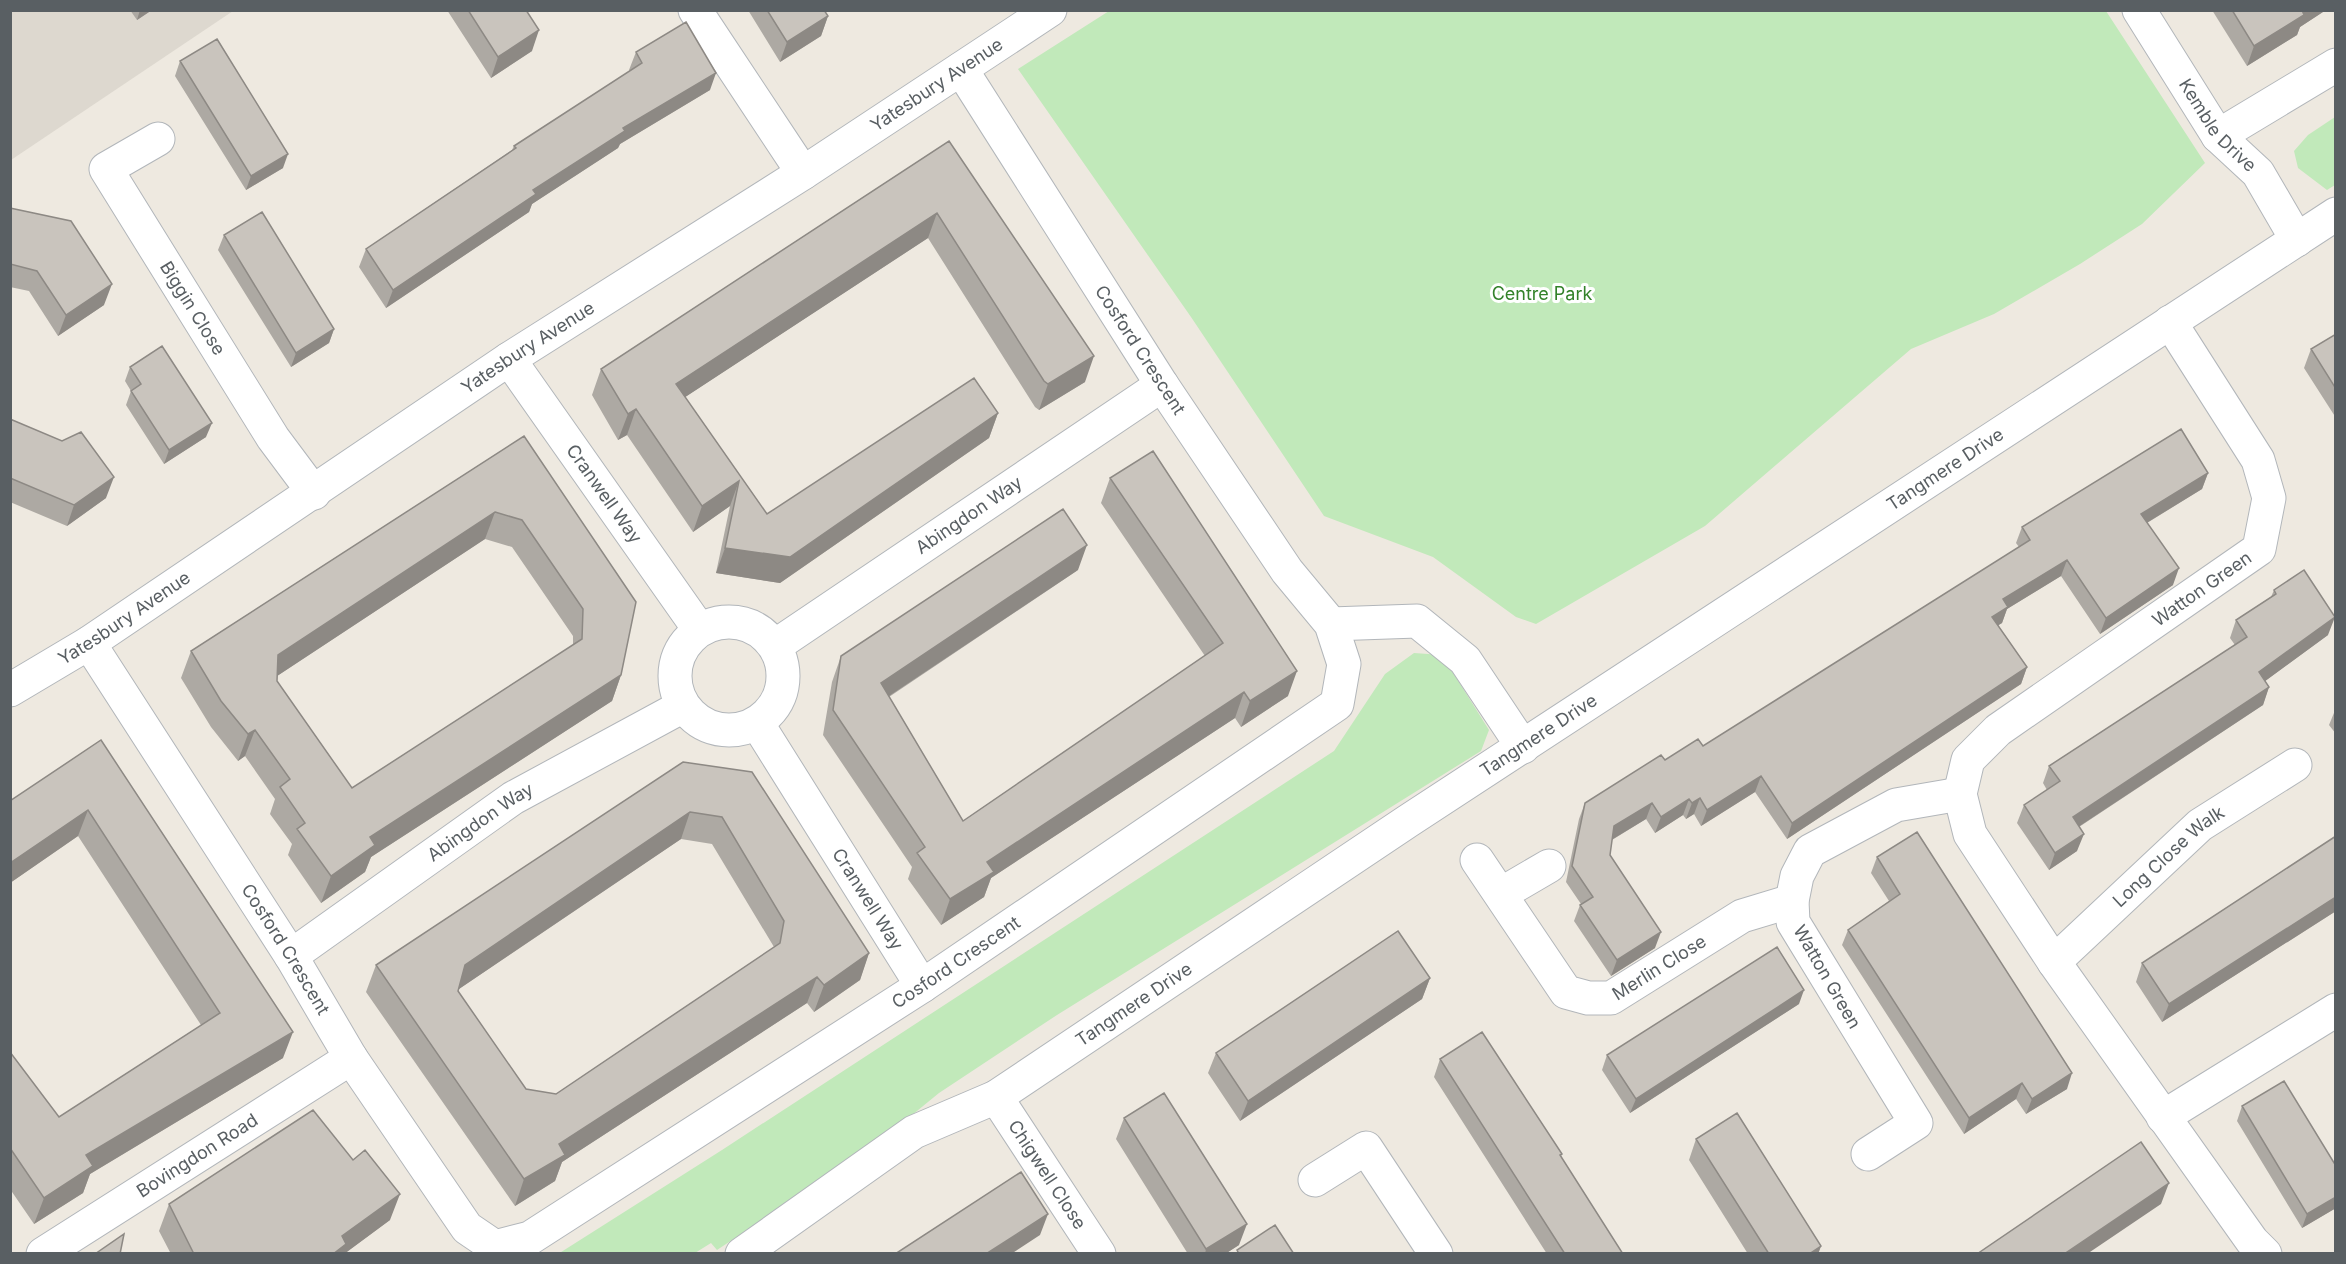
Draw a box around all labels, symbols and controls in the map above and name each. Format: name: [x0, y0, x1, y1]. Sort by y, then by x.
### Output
street label: Yatesbury Avenue: [866, 33, 1006, 136]
street label: Kemble Drive: [2175, 75, 2261, 176]
street label: Biggin Close: [156, 257, 230, 359]
street label: Cosford Crescent: [1091, 281, 1190, 418]
park label: Centre Park: [1492, 283, 1592, 304]
street label: Yatesbury Avenue: [457, 297, 598, 398]
street label: Tangmere Drive: [1883, 423, 2007, 515]
street label: Cranwell Way: [562, 440, 646, 547]
street label: Abingdon Way: [912, 471, 1026, 558]
street label: Watton Green: [2148, 547, 2255, 630]
street label: Yatesbury Avenue: [54, 567, 194, 669]
street label: Tangmere Drive: [1476, 689, 1601, 781]
street label: Abingdon Way: [423, 778, 537, 866]
street label: Long Close Walk: [2108, 801, 2228, 911]
street label: Cranwell Way: [828, 844, 908, 954]
street label: Cosford Crescent: [237, 880, 334, 1018]
street label: Cosford Crescent: [888, 911, 1024, 1013]
street label: Watton Green: [1789, 921, 1866, 1032]
street label: Merlin Close: [1608, 930, 1710, 1005]
street label: Tangmere Drive: [1072, 958, 1196, 1051]
street label: Bovingdon Road: [133, 1109, 262, 1202]
street label: Chigwell Close: [1004, 1116, 1091, 1233]

